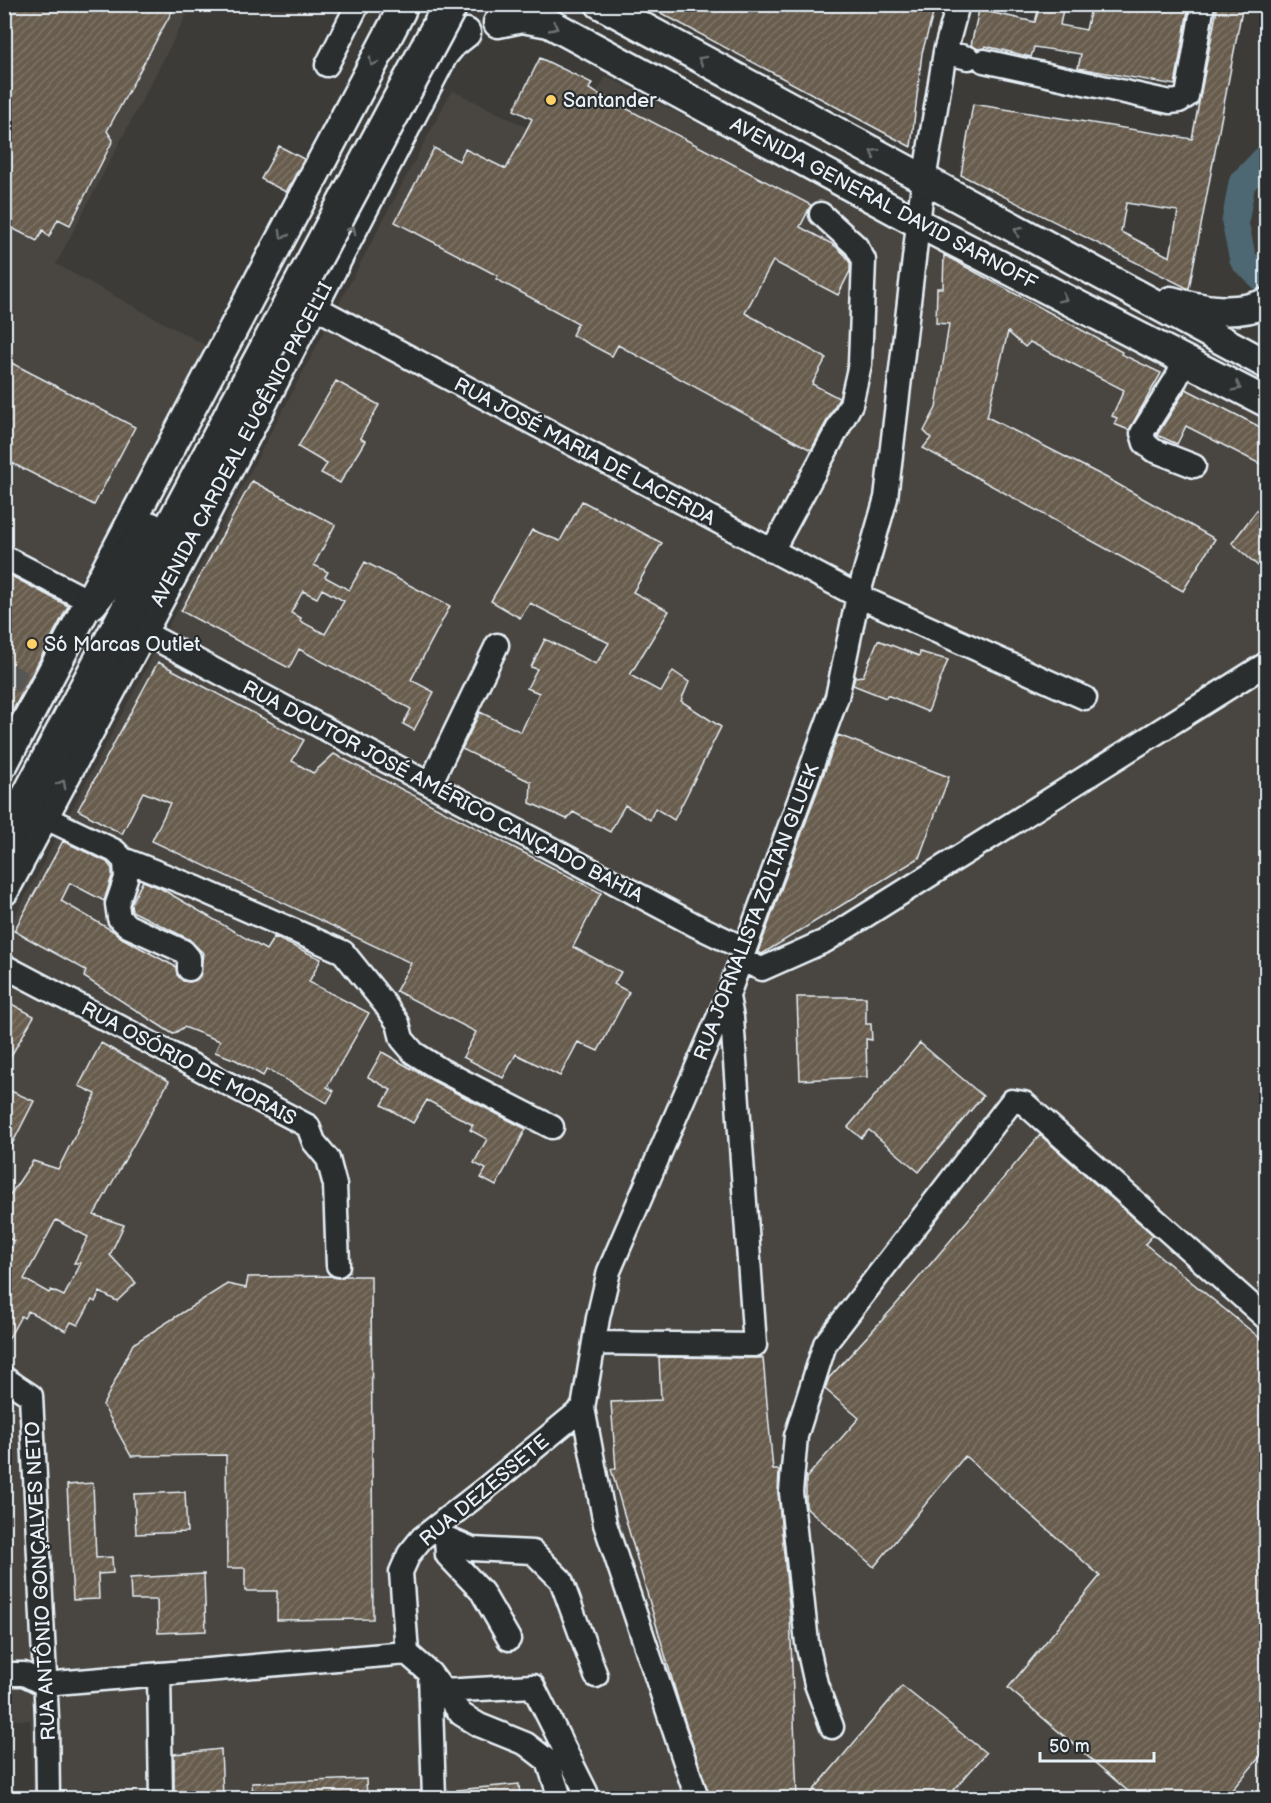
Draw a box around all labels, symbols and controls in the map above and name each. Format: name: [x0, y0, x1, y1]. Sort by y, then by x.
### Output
one-way arrow: [548, 20, 559, 32]
one-way arrow: [369, 56, 380, 66]
one-way arrow: [698, 56, 709, 67]
place label: Santander: [563, 89, 657, 113]
marker: Santander: [544, 93, 558, 107]
street label: AVENIDA GENERAL DAVID SARNOFF: [726, 113, 1041, 295]
one-way arrow: [869, 149, 880, 160]
one-way arrow: [345, 225, 356, 236]
one-way arrow: [1014, 227, 1024, 238]
one-way arrow: [279, 229, 290, 239]
street label: AVENIDA CARDEAL EUGÊNIO PACELLI: [145, 278, 338, 611]
one-way arrow: [1057, 291, 1068, 302]
street label: RUA JOSÉ MARIA DE LACERDA: [450, 372, 720, 532]
one-way arrow: [1231, 380, 1242, 392]
place label: Só Marcas Outlet: [44, 633, 200, 657]
marker: Só Marcas Outlet: [25, 637, 39, 651]
street label: RUA DOUTOR JOSÉ AMÉRICO CANÇADO BAHIA: [238, 675, 648, 908]
street label: RUA JORNALISTA ZOLTAN GLUEK: [689, 761, 825, 1064]
one-way arrow: [55, 780, 66, 790]
street label: RUA OSÓRIO DE MORAIS: [77, 996, 301, 1131]
street label: RUA ANTÔNIO GONÇALVES NETO: [20, 1421, 61, 1741]
street label: RUA DEZESSETE: [415, 1430, 554, 1552]
scale bar: [1040, 1725, 1154, 1763]
text: 50 m: [1049, 1736, 1090, 1757]

